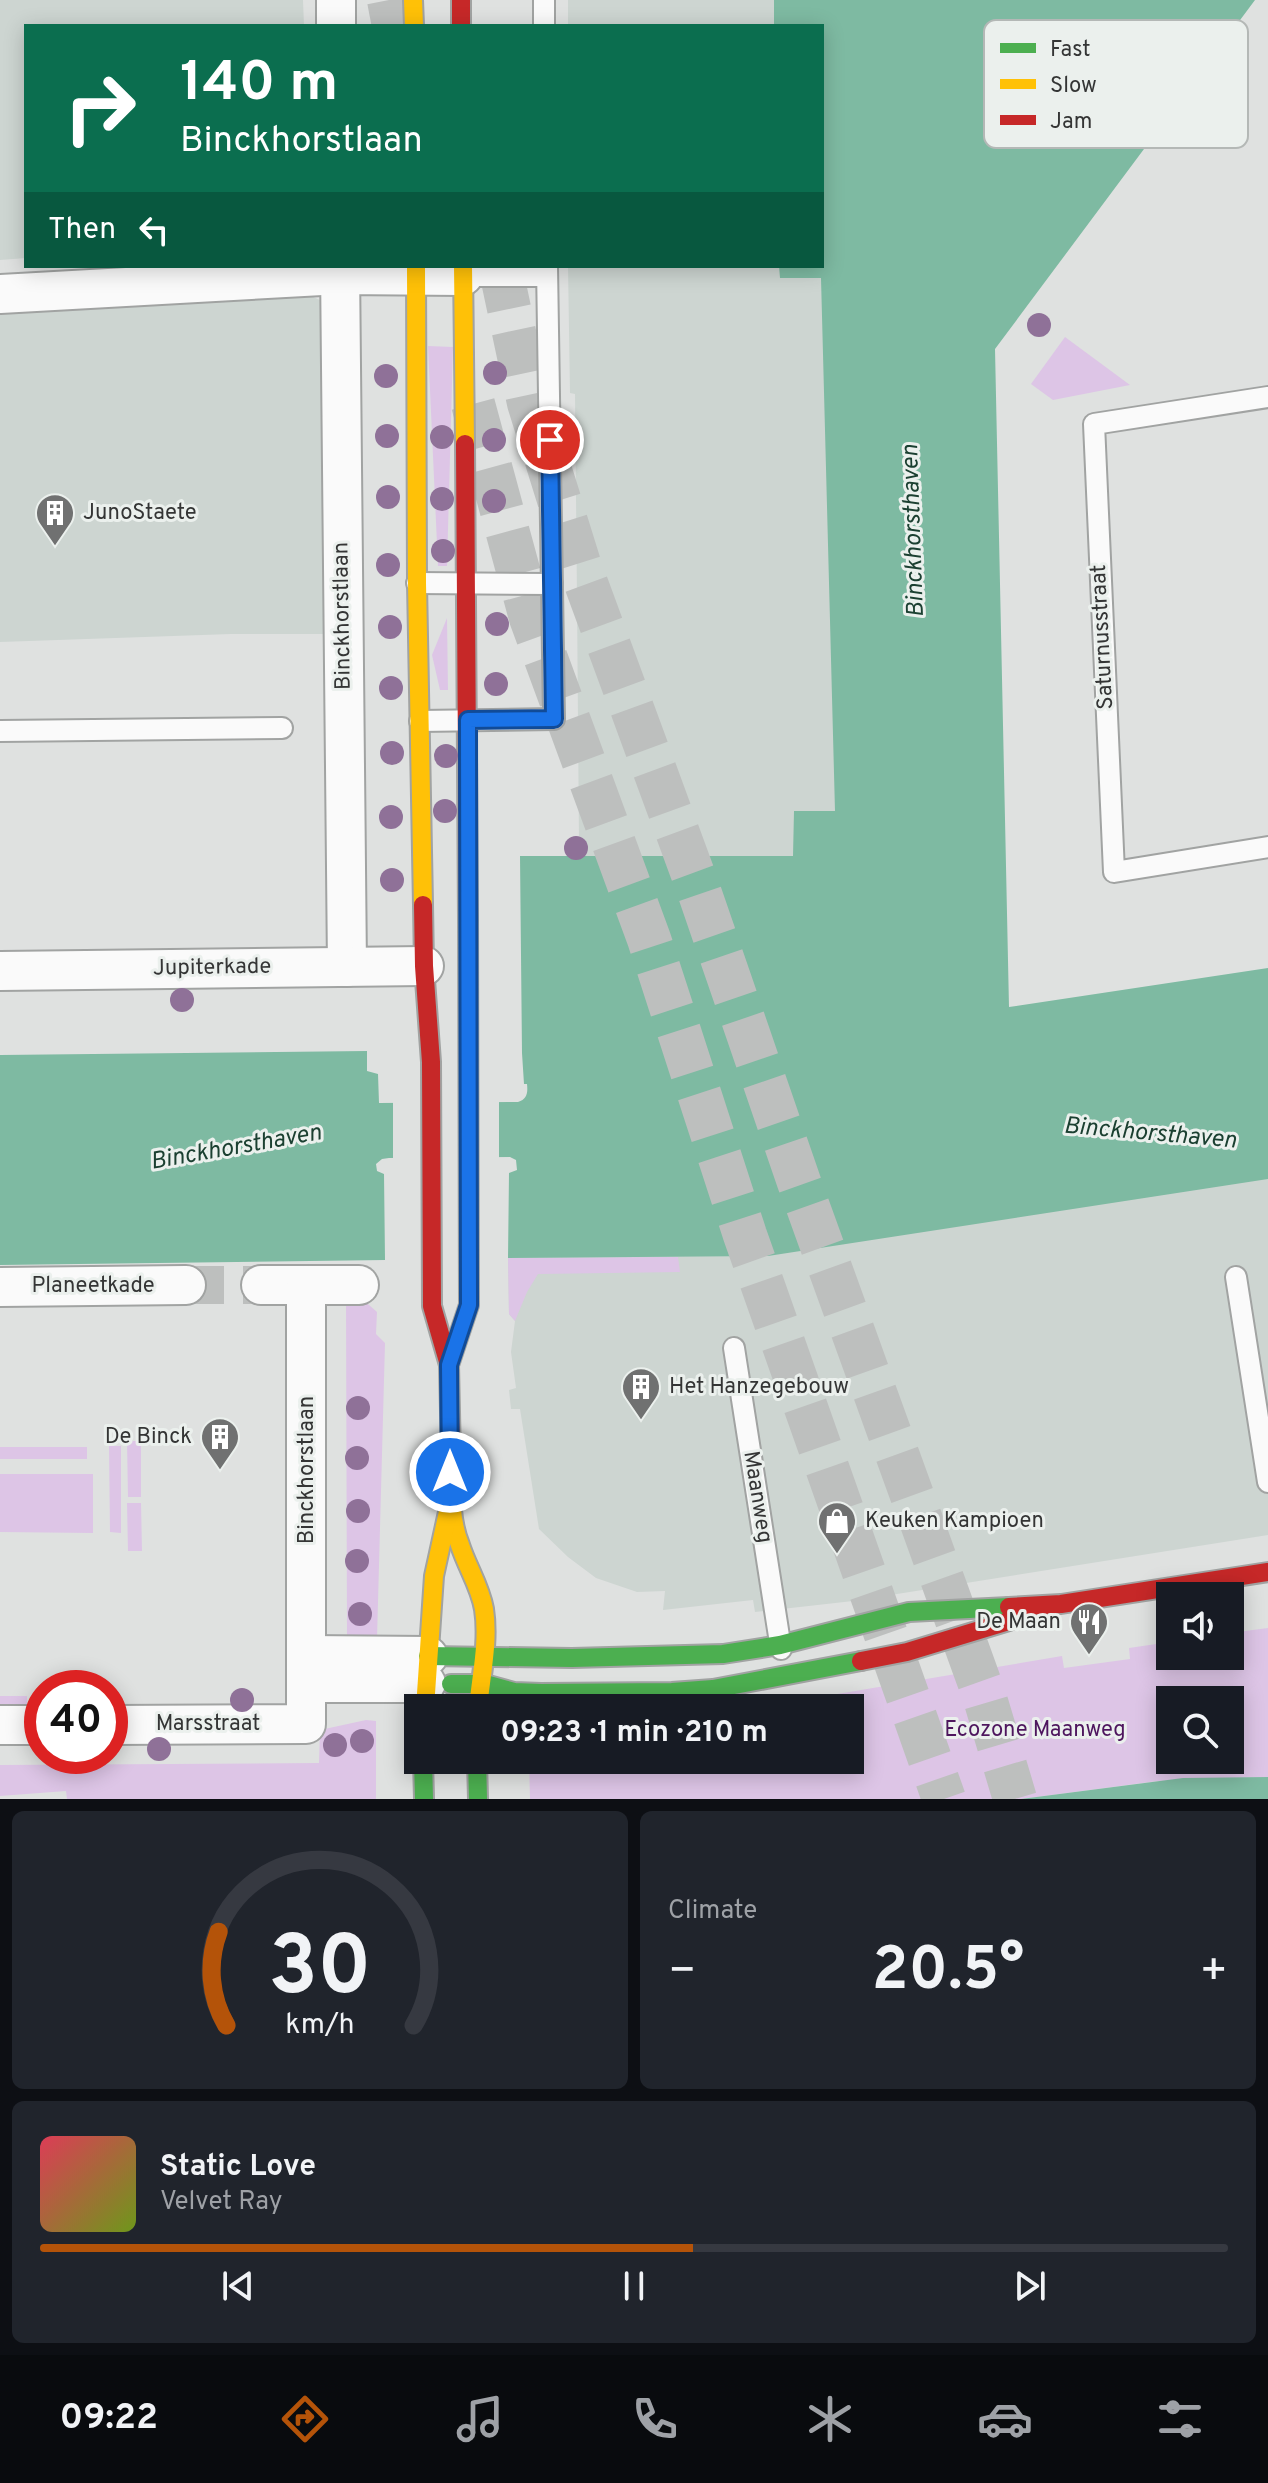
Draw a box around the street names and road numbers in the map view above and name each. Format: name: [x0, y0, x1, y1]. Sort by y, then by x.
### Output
street label: Binckhorstlaan: [328, 542, 358, 690]
street label: Saturnusstraat: [1086, 564, 1120, 710]
street label: Jupiterkade: [153, 953, 271, 983]
street label: Planeetkade: [31, 1273, 155, 1300]
street label: Binckhorstlaan: [294, 1396, 321, 1544]
street label: Maanweg: [736, 1449, 778, 1545]
street label: Marsstraat: [156, 1711, 260, 1738]

